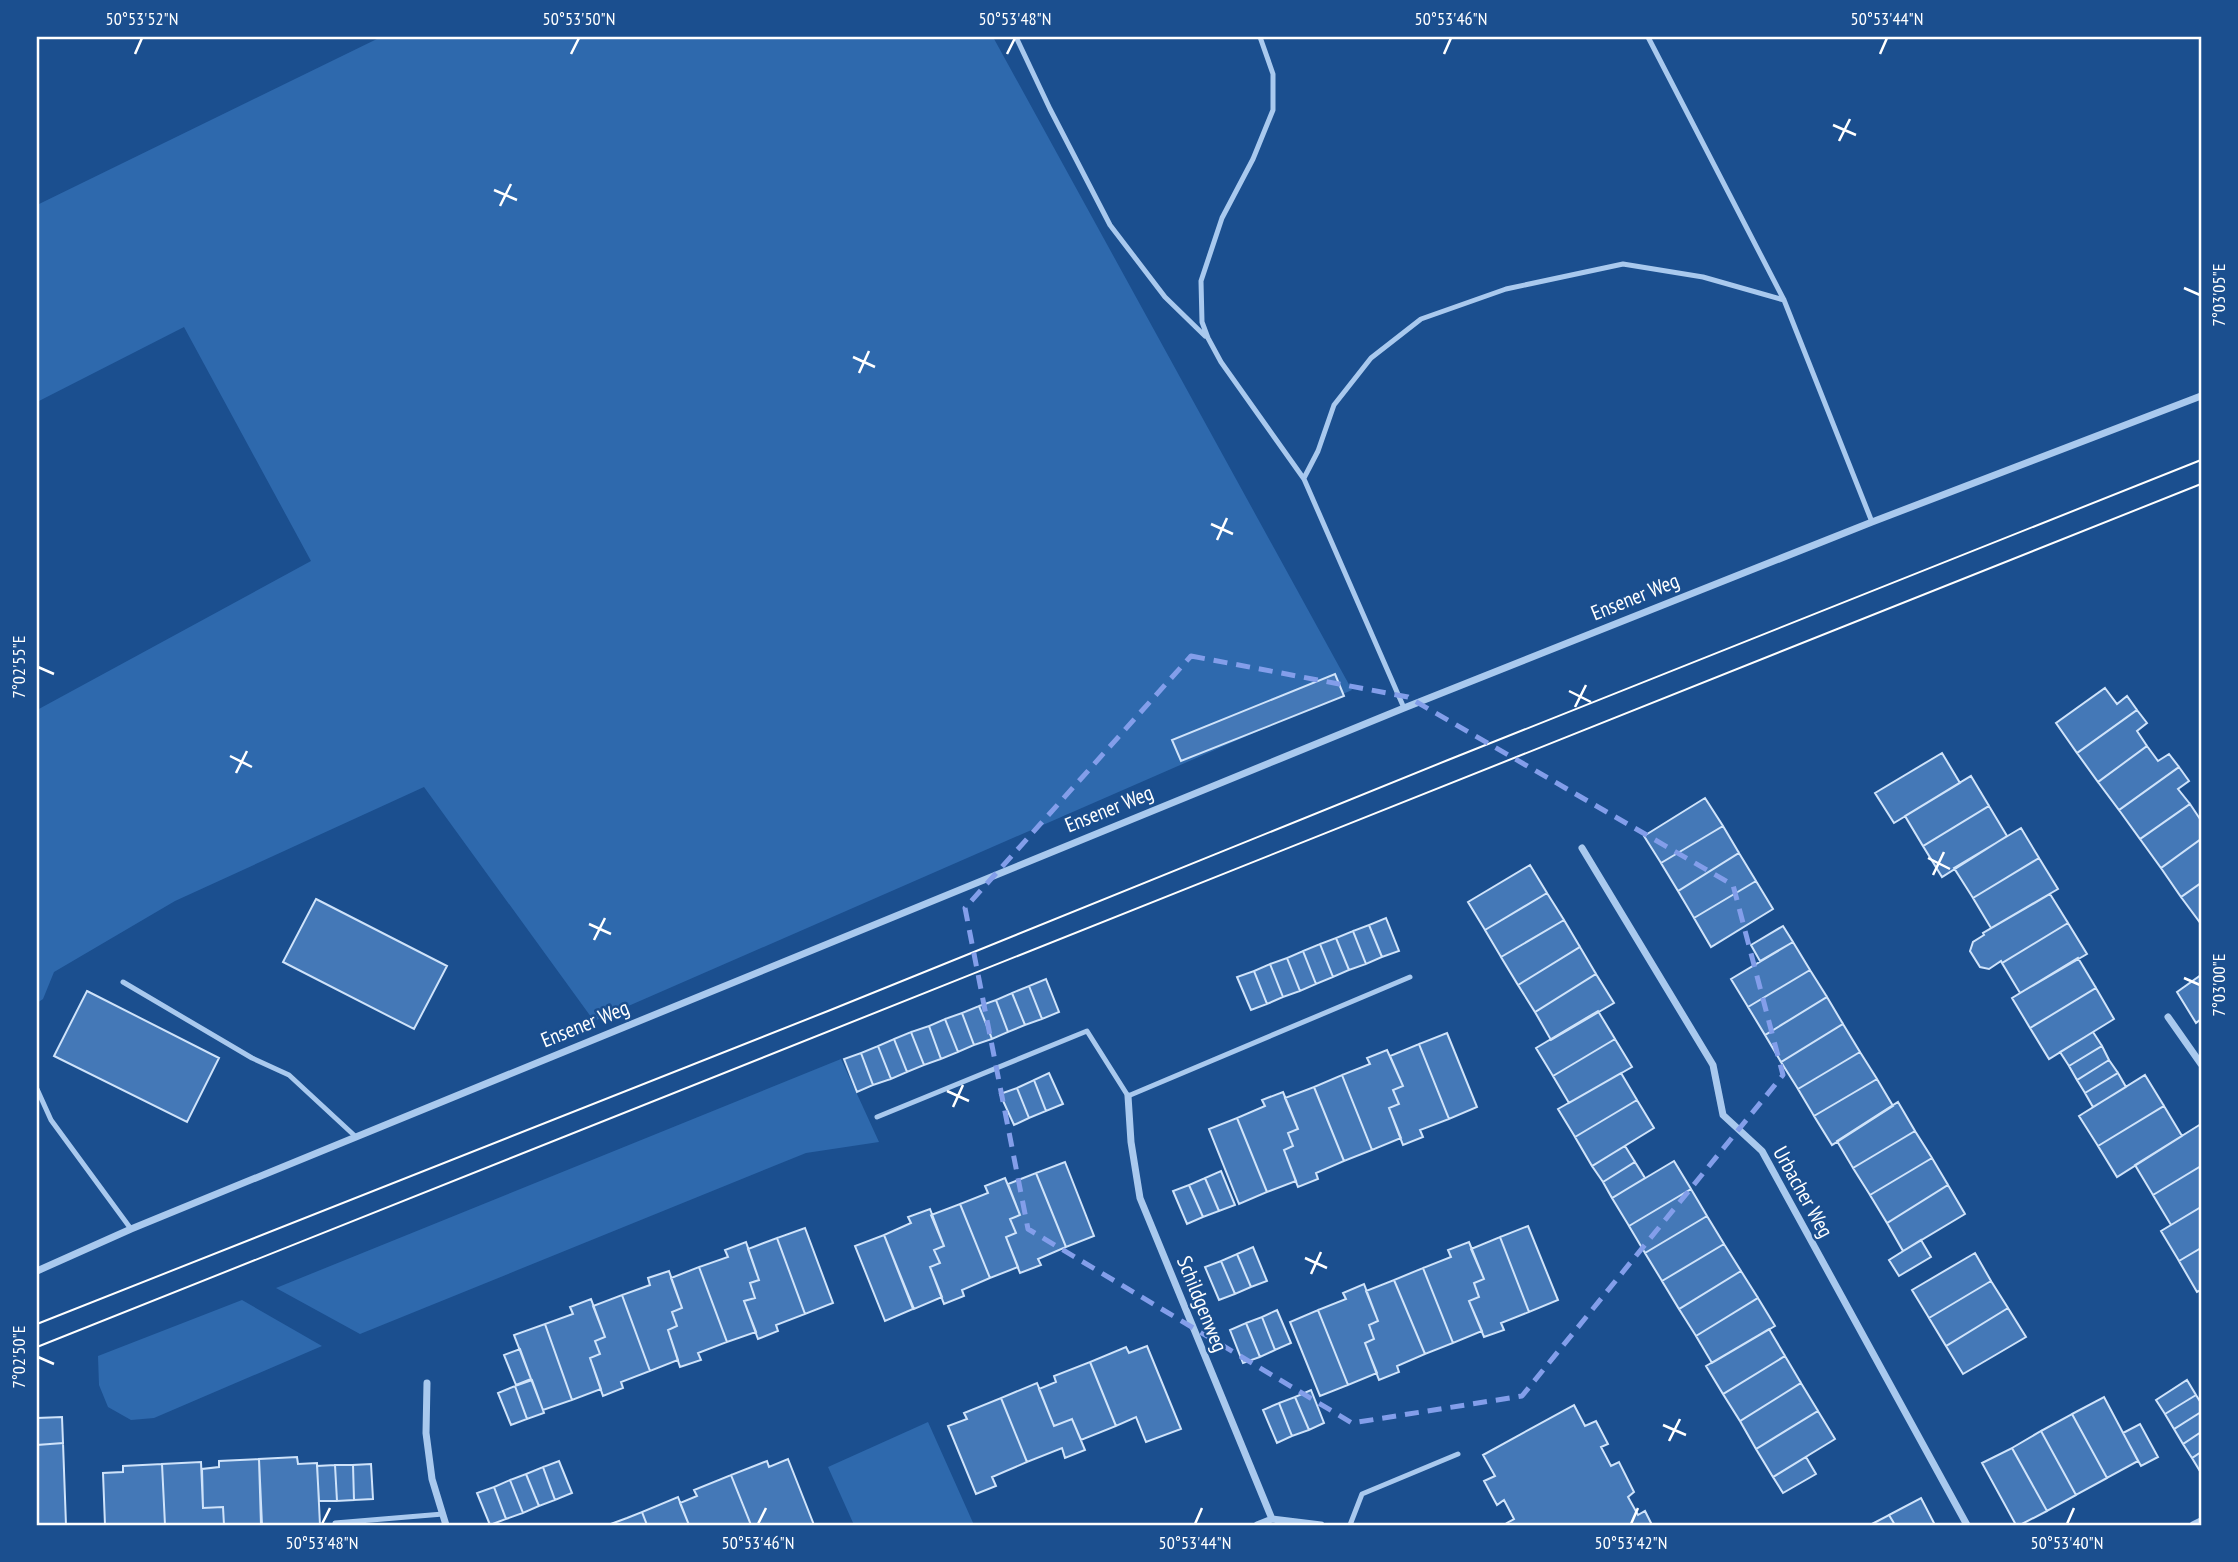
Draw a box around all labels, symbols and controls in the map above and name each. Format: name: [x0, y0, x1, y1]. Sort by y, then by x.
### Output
text: 50°53'52"N: [106, 7, 178, 30]
text: 50°53'50"N: [543, 7, 615, 30]
text: 50°53'48"N: [979, 7, 1051, 30]
text: 50°53'46"N: [1415, 7, 1487, 30]
text: 50°53'44"N: [1851, 7, 1923, 30]
text: 7°03'05"E: [2207, 264, 2230, 326]
street label: Ensener Weg: [1587, 567, 1683, 626]
text: 7°02'55"E: [7, 636, 30, 698]
street label: Ensener Weg: [1061, 779, 1157, 838]
text: 7°03'00"E: [2207, 954, 2230, 1016]
street label: Ensener Weg: [537, 994, 633, 1053]
street label: Urbacher Weg: [1767, 1141, 1840, 1242]
street label: Schildgenweg: [1171, 1252, 1234, 1356]
text: 7°02'50"E: [7, 1326, 30, 1388]
text: 50°53'48"N: [286, 1531, 358, 1554]
text: 50°53'46"N: [722, 1531, 794, 1554]
text: 50°53'44"N: [1159, 1531, 1231, 1554]
text: 50°53'42"N: [1595, 1531, 1667, 1554]
text: 50°53'40"N: [2031, 1531, 2103, 1554]

